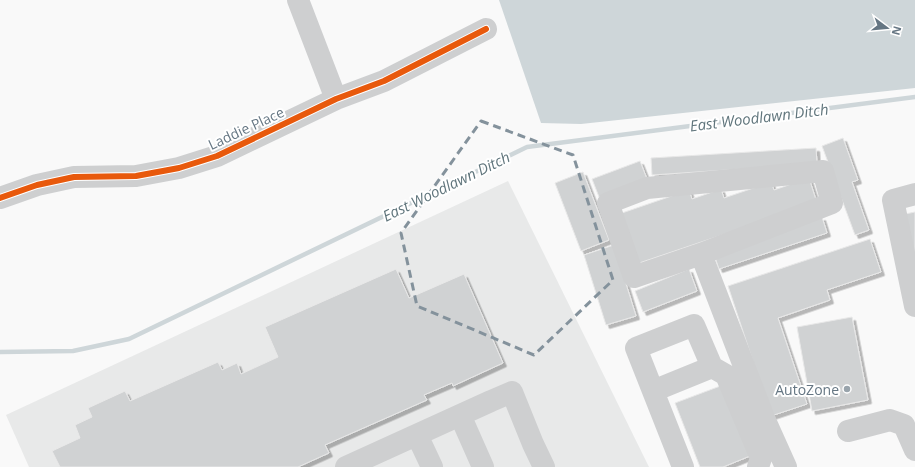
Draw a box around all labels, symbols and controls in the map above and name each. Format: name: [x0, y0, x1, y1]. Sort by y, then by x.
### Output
north arrow: [867, 8, 907, 48]
text: N: [889, 25, 906, 37]
water label: East Woodlawn Ditch: [688, 99, 830, 135]
street label: Laddie Place: [205, 102, 287, 154]
water label: East Woodlawn Ditch: [379, 146, 513, 226]
place label: AutoZone: [775, 380, 839, 399]
marker: AutoZone: [842, 384, 852, 394]

